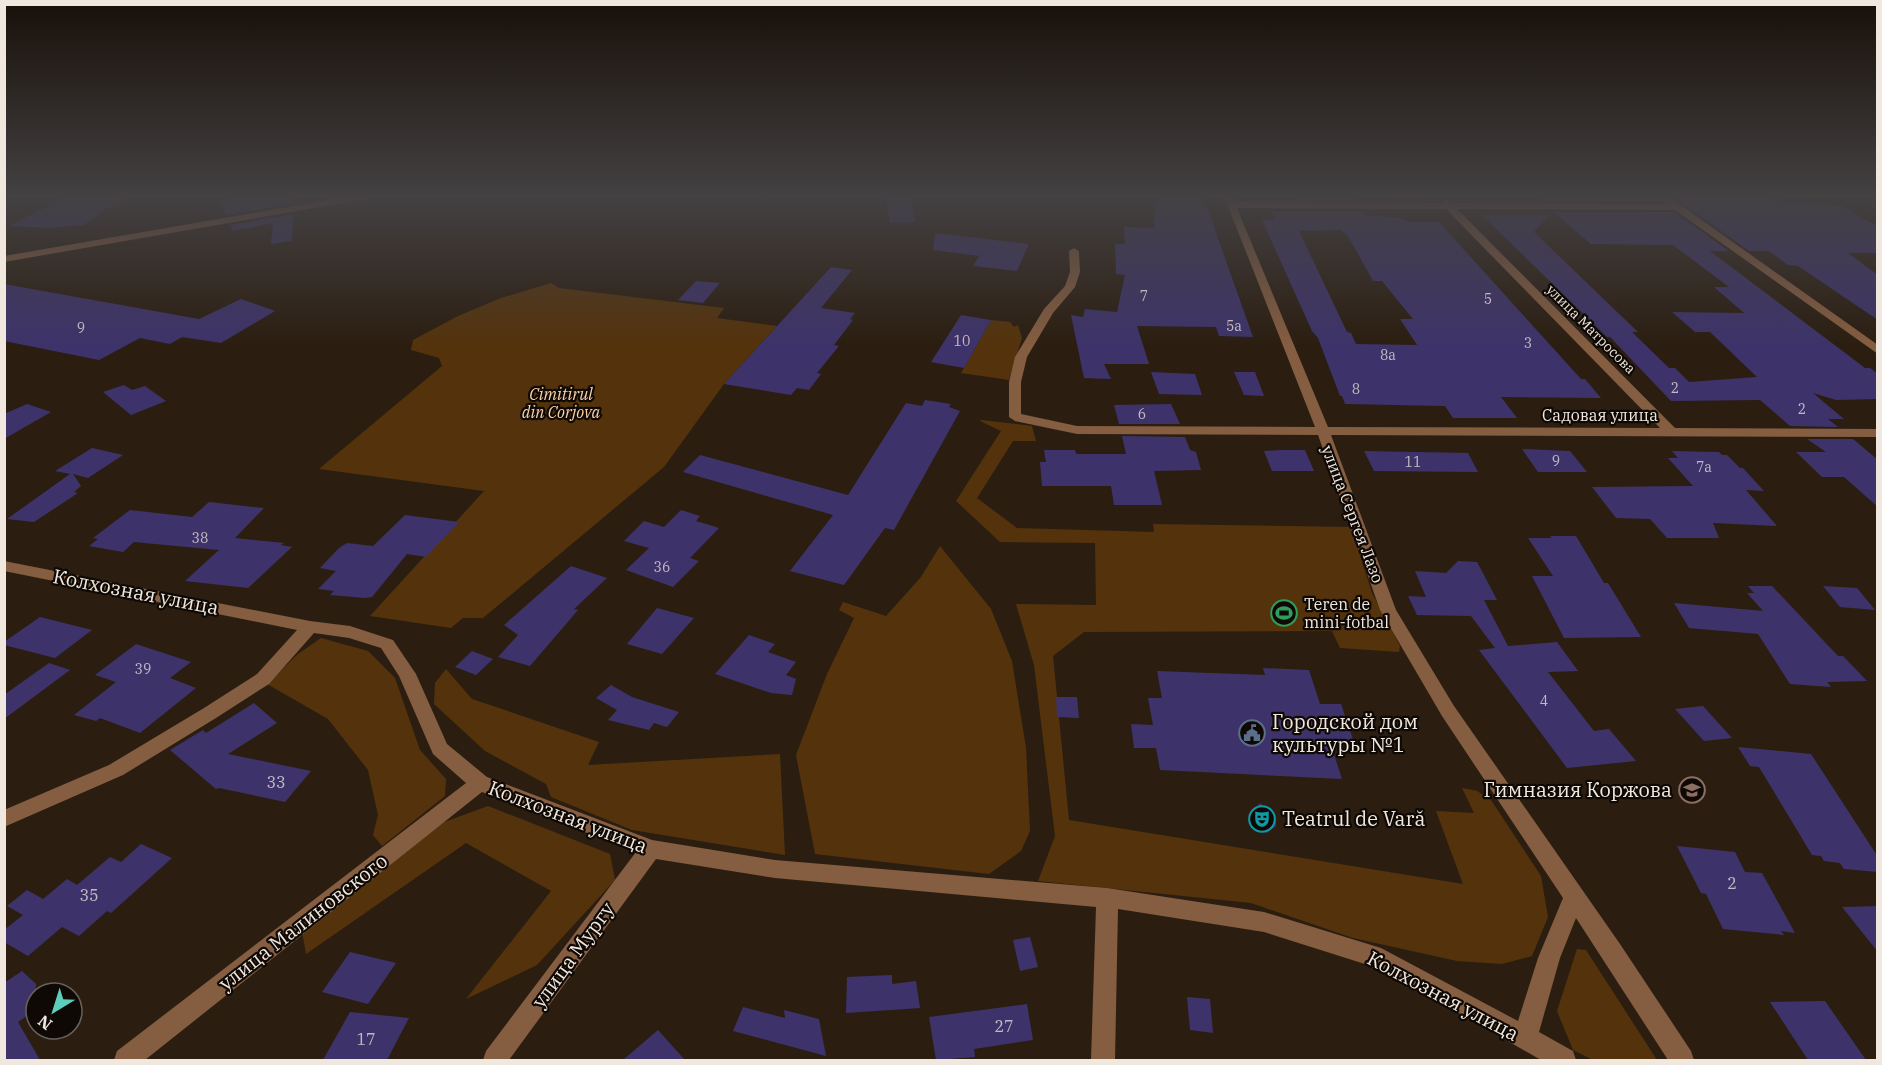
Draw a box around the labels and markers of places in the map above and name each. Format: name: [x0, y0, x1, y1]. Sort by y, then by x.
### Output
place label: Teren de mini-fotbal: [1304, 594, 1389, 632]
sports icon: Teren de mini-fotbal: [1269, 598, 1299, 628]
place label: Городской дом культуры №1: [1272, 708, 1418, 758]
public building icon: Городской дом культуры №1: [1237, 718, 1267, 748]
school or university icon: Гимназия Коржова: [1677, 775, 1707, 805]
place label: Гимназия Коржова: [1484, 776, 1672, 803]
theatre icon: Teatrul de Vară: [1247, 804, 1277, 834]
place label: Teatrul de Vară: [1282, 805, 1425, 832]

